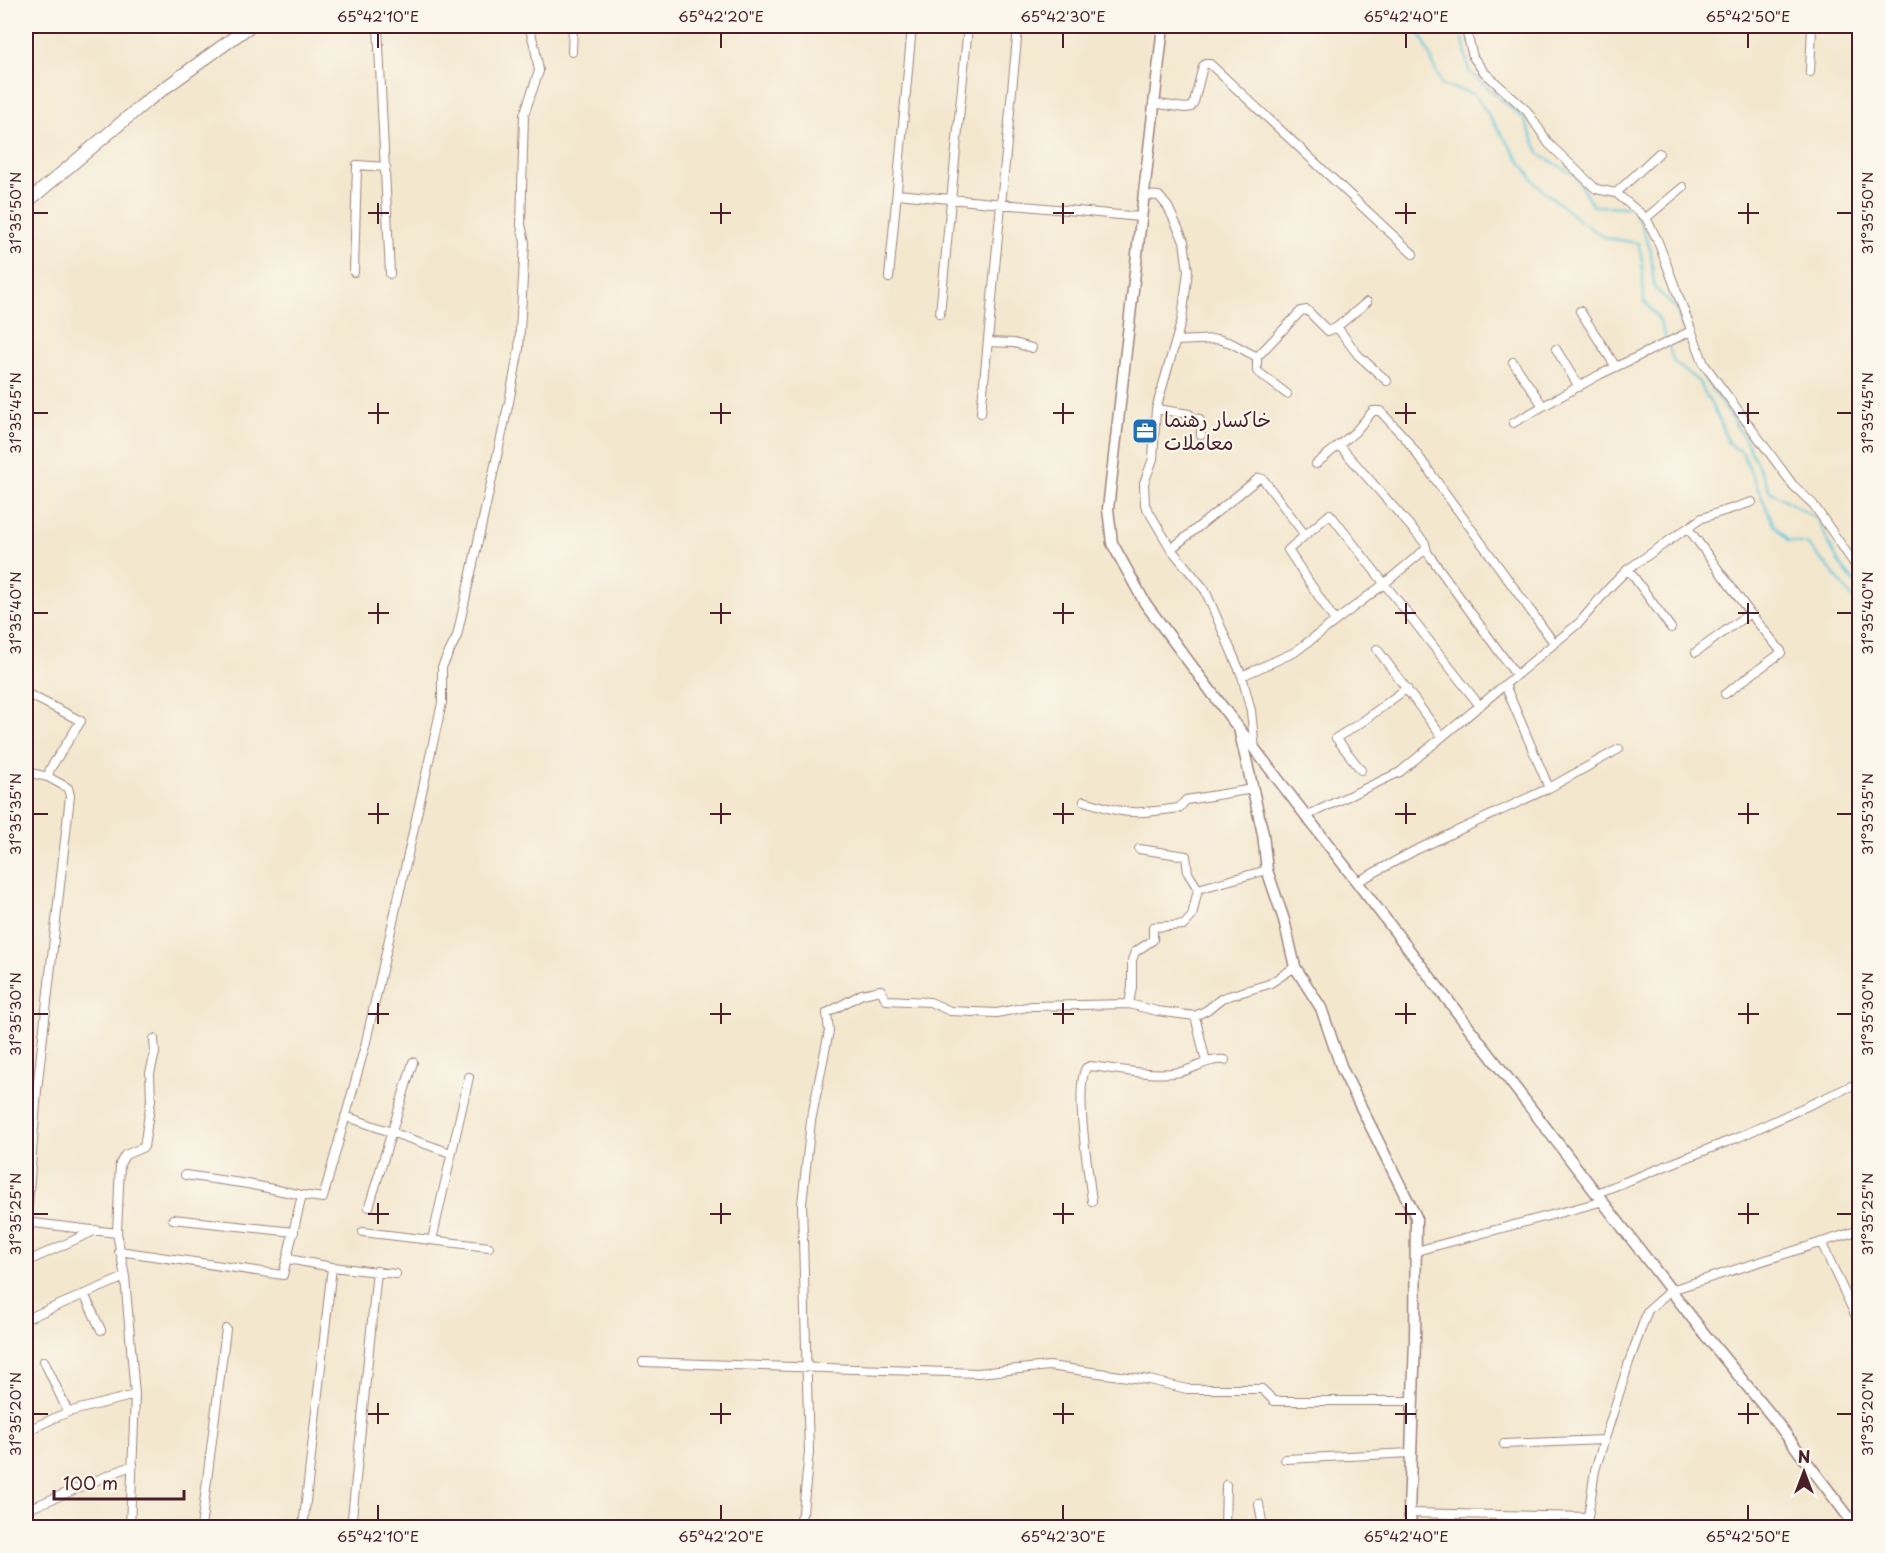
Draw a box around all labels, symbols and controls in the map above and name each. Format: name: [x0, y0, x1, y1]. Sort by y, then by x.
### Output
text: 65°42'10"E: [337, 4, 419, 27]
text: 65°42'20"E: [678, 4, 764, 27]
text: 65°42'30"E: [1020, 4, 1106, 27]
text: 65°42'40"E: [1363, 4, 1449, 27]
text: 65°42'50"E: [1706, 4, 1790, 27]
text: 31°35'50"N: [3, 171, 26, 255]
text: 31°35'50"N: [1855, 171, 1878, 255]
text: 31°35'45"N: [3, 372, 26, 454]
text: 31°35'45"N: [1855, 372, 1878, 454]
place label: خاکسار رهنما معاملات: [1164, 404, 1271, 457]
office icon: خاکسار رهنما معاملات: [1130, 416, 1160, 446]
text: 31°35'40"N: [3, 571, 26, 655]
text: 31°35'40"N: [1855, 571, 1878, 655]
text: 31°35'35"N: [3, 773, 26, 855]
text: 31°35'35"N: [1855, 773, 1878, 855]
text: 31°35'30"N: [3, 972, 26, 1056]
text: 31°35'30"N: [1855, 972, 1878, 1056]
text: 31°35'25"N: [3, 1173, 26, 1255]
text: 31°35'25"N: [1855, 1173, 1878, 1255]
text: 31°35'20"N: [3, 1372, 26, 1456]
text: 31°35'20"N: [1855, 1372, 1878, 1456]
north arrow: [1774, 1442, 1834, 1502]
text: N: [1798, 1444, 1810, 1468]
scale bar: [54, 1463, 184, 1501]
text: 100 m: [63, 1469, 118, 1496]
text: 65°42'10"E: [337, 1524, 419, 1547]
text: 65°42'20"E: [678, 1524, 764, 1547]
text: 65°42'30"E: [1020, 1524, 1106, 1547]
text: 65°42'40"E: [1363, 1524, 1449, 1547]
text: 65°42'50"E: [1706, 1524, 1790, 1547]

